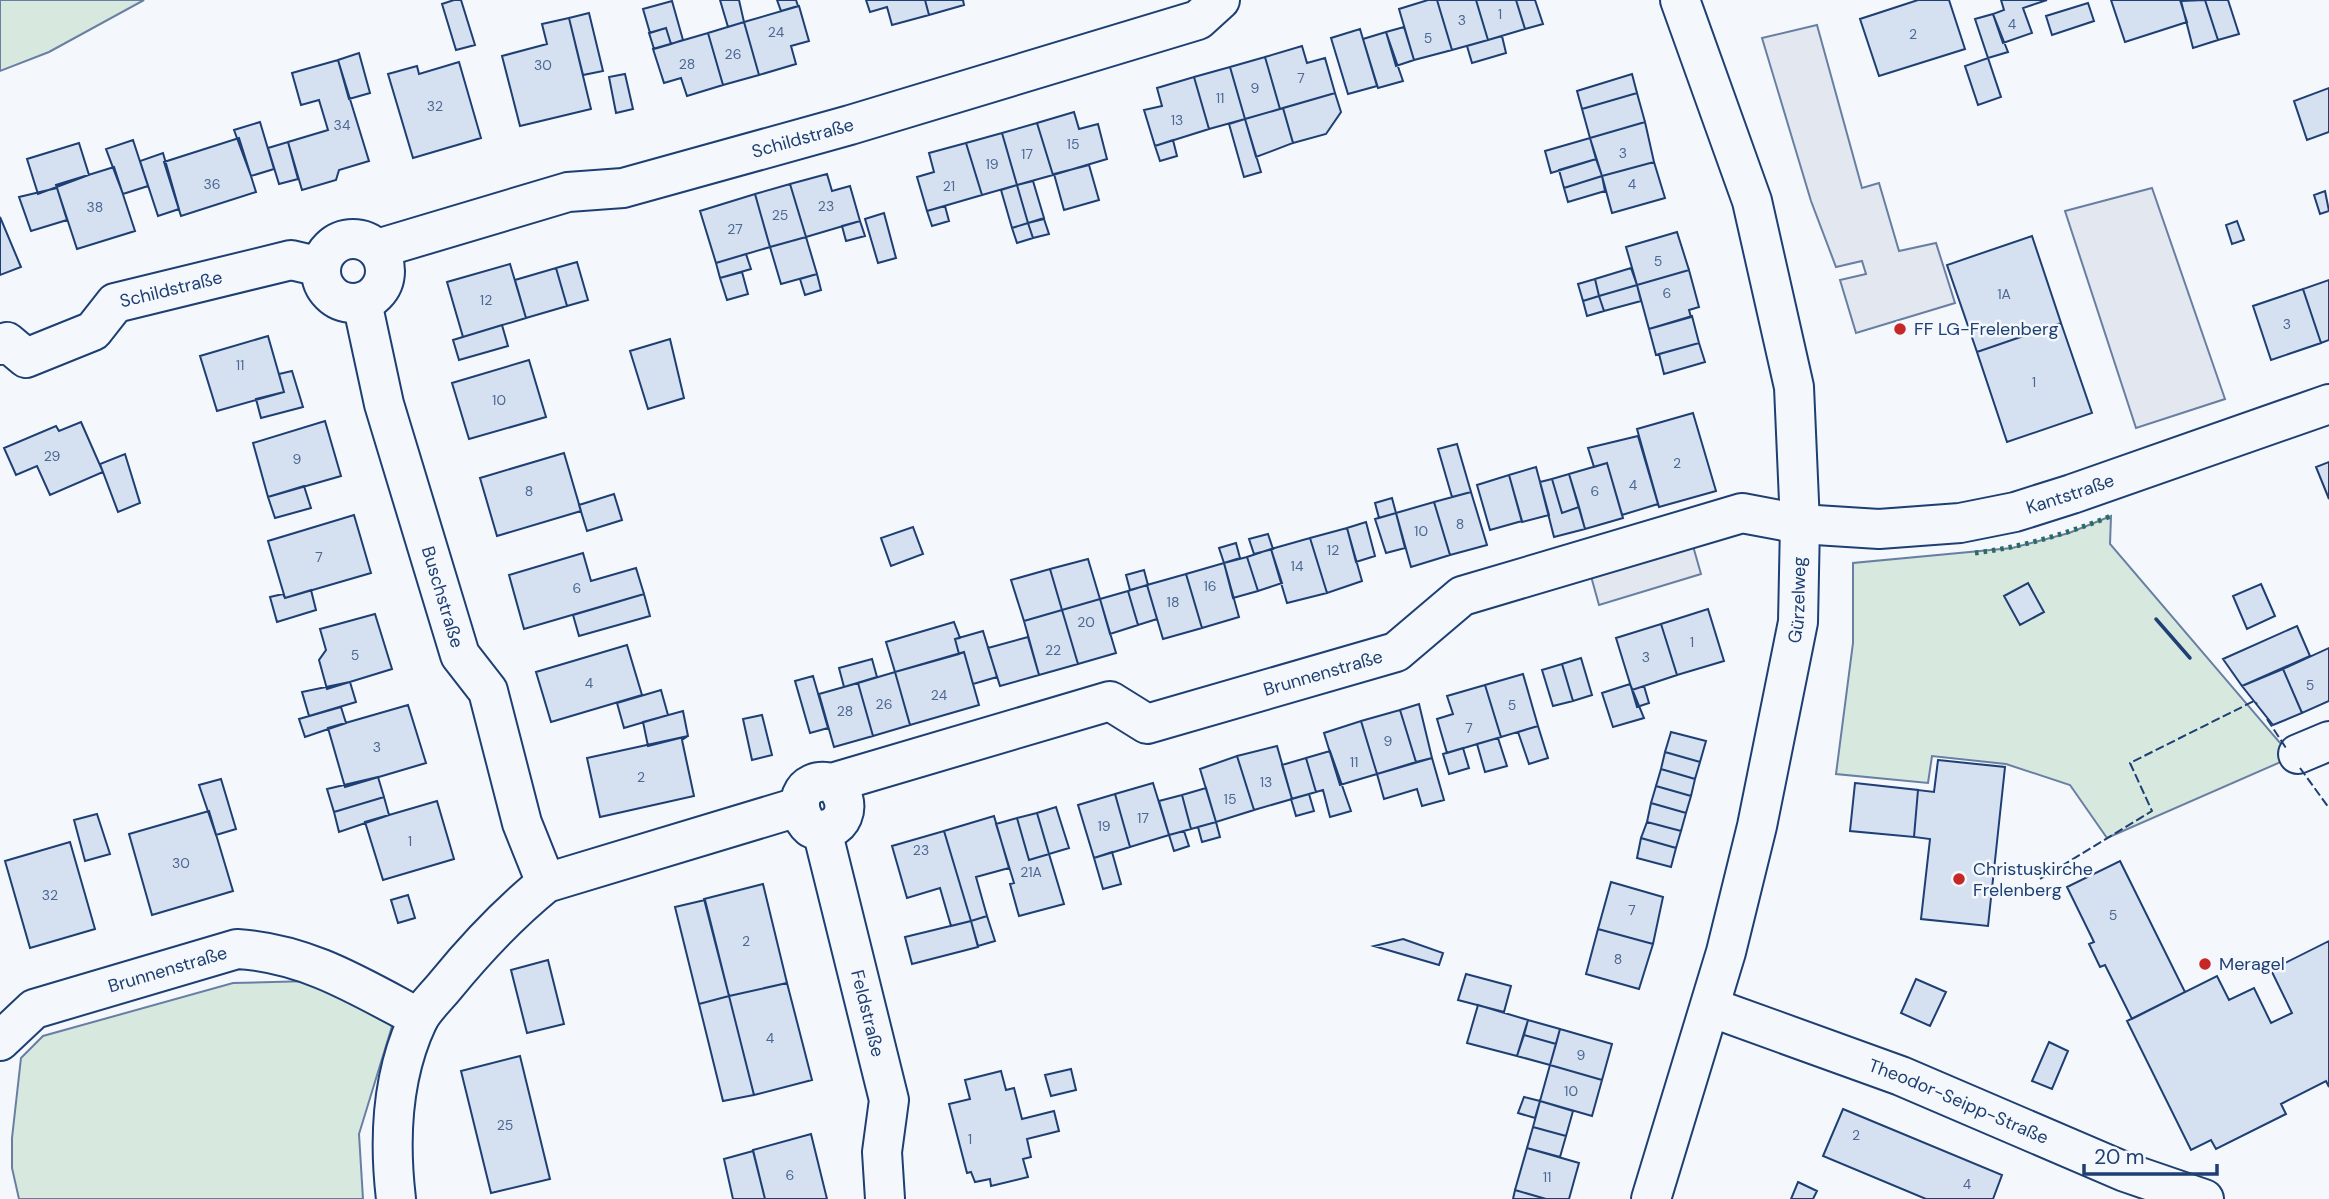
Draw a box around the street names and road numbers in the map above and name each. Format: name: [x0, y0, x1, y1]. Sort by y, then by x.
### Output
street label: Schildstraße: [749, 113, 856, 164]
street label: Schildstraße: [117, 265, 225, 313]
street label: Kantstraße: [2023, 468, 2117, 520]
street label: Buschstraße: [416, 543, 469, 651]
street label: Gürzelweg: [1782, 556, 1811, 645]
street label: Brunnenstraße: [1261, 644, 1386, 702]
street label: Brunnenstraße: [105, 941, 230, 998]
street label: Feldstraße: [845, 967, 890, 1059]
street label: Theodor-Seipp-Straße: [1865, 1053, 2052, 1150]

